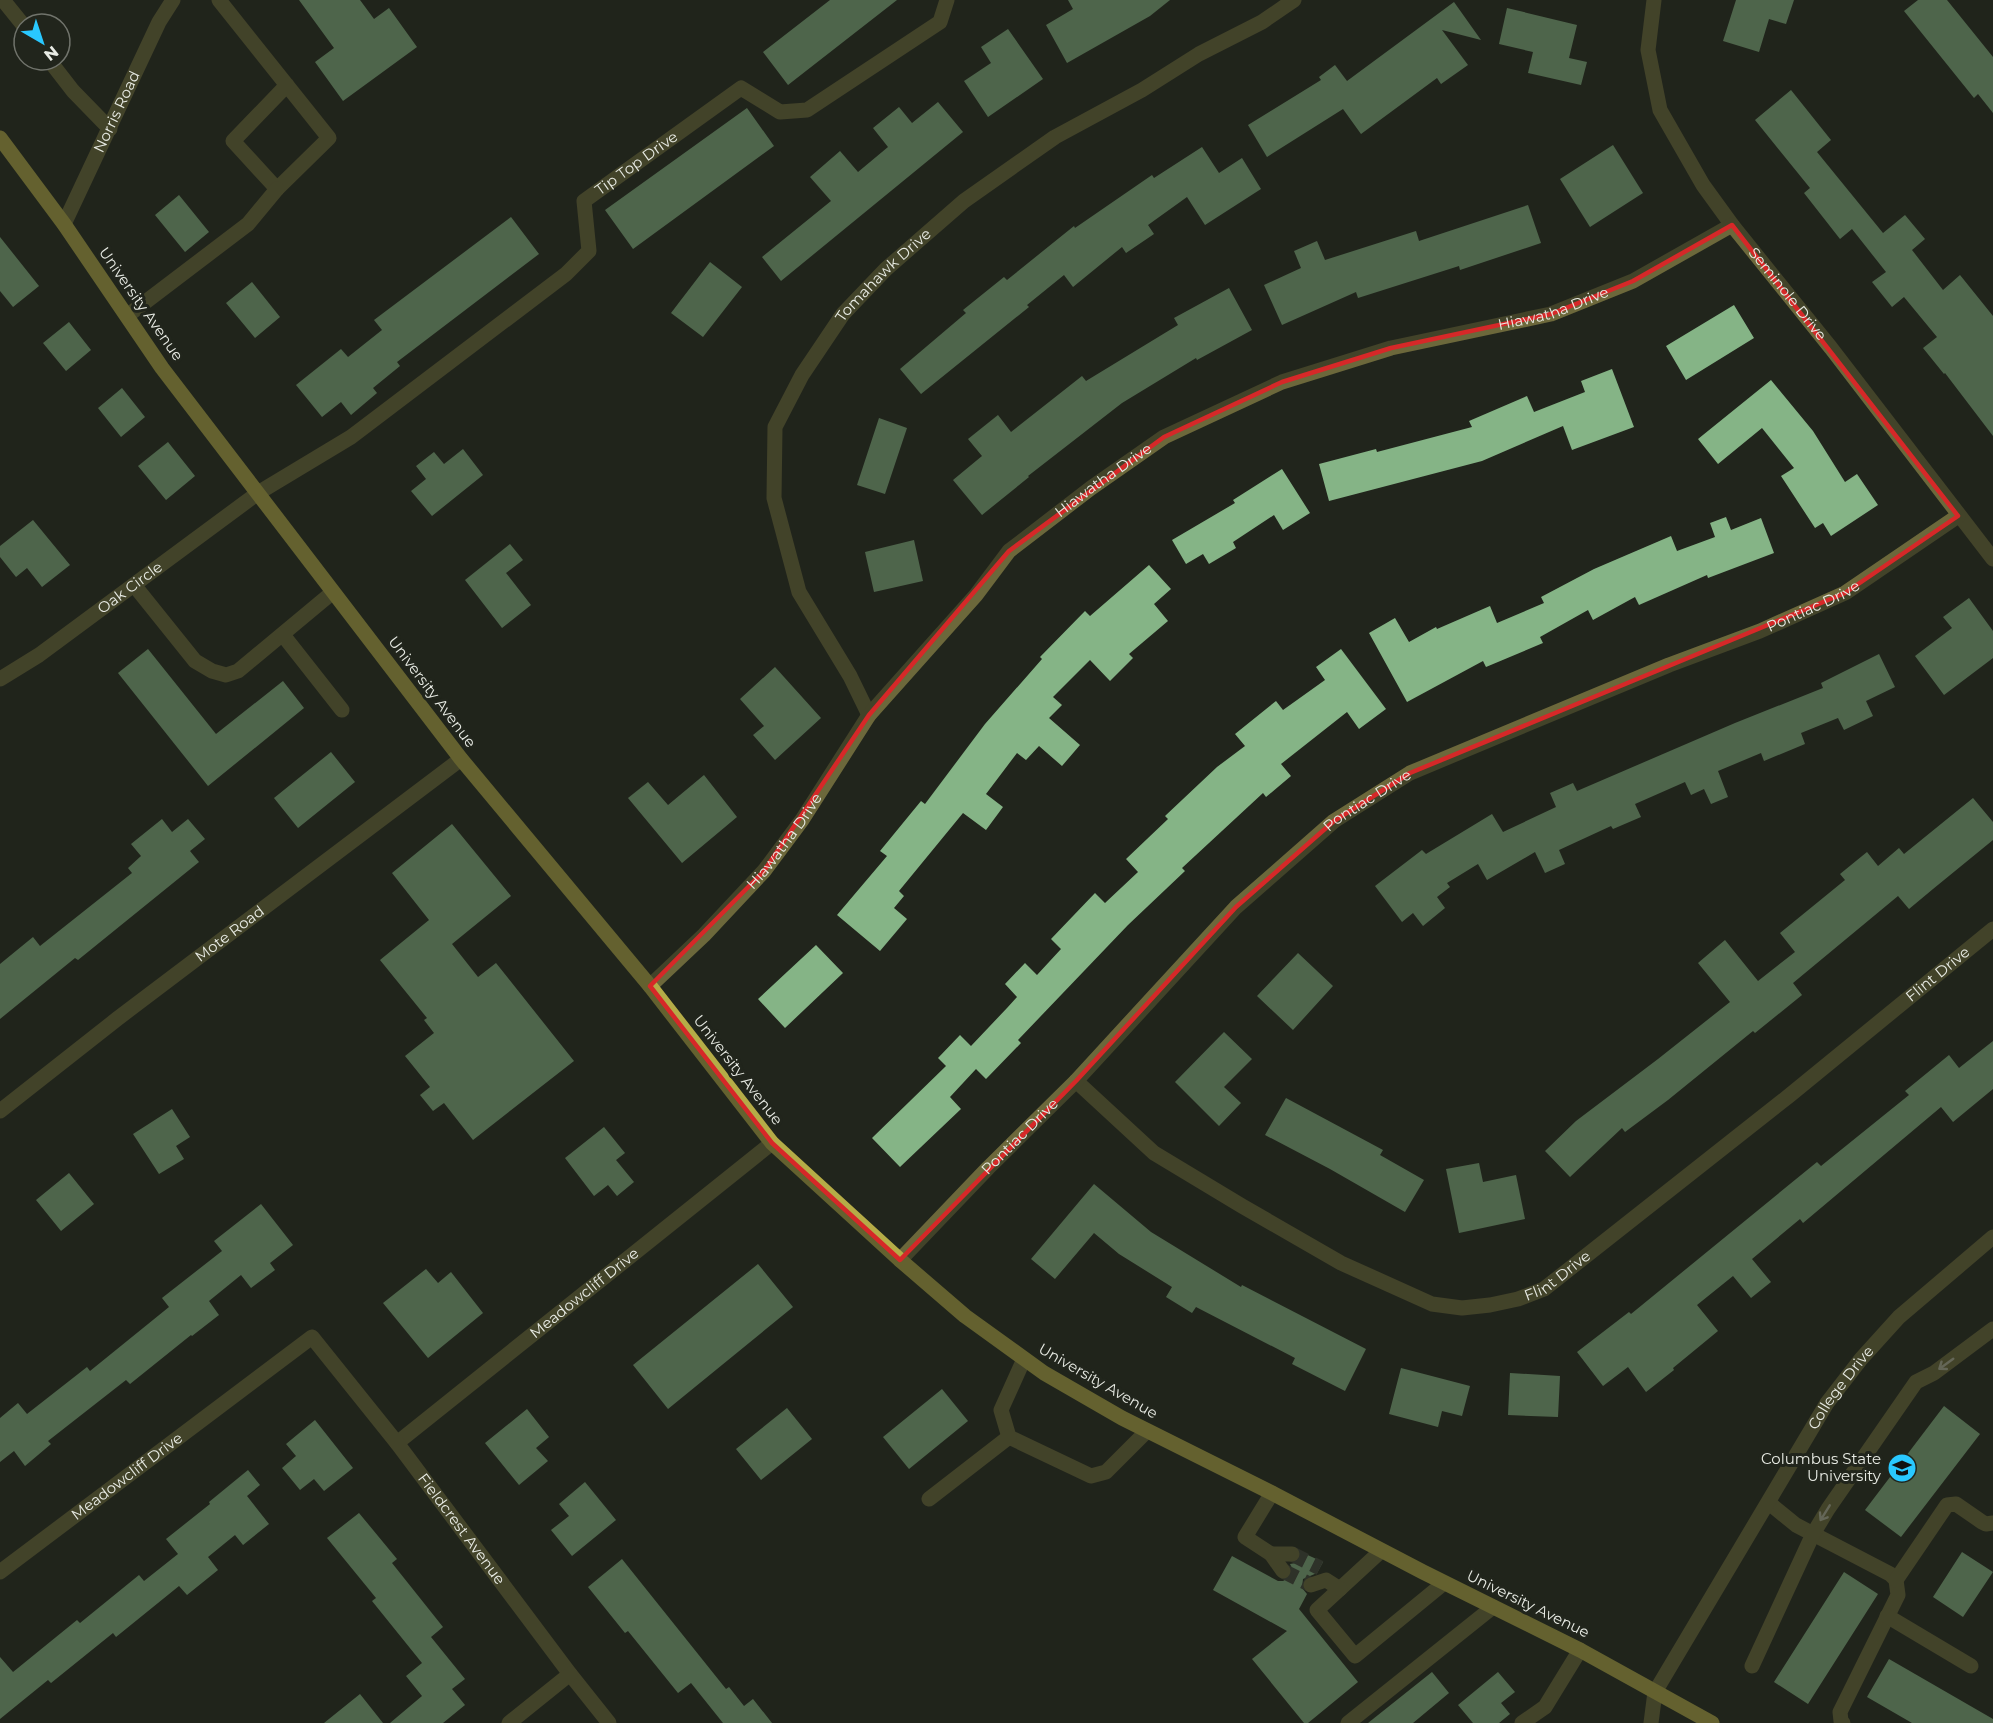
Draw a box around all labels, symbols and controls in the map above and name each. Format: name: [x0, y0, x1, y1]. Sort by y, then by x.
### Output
north arrow: [12, 12, 72, 72]
text: N: [40, 42, 62, 65]
street label: Norris Road: [89, 68, 144, 155]
street label: Tip Top Drive: [591, 127, 681, 199]
street label: Tomahawk Drive: [831, 224, 935, 325]
street label: University Avenue: [95, 243, 188, 364]
street label: Seminole Drive: [1745, 243, 1831, 344]
street label: Hiawatha Drive: [1496, 282, 1611, 334]
street label: Hiawatha Drive: [1051, 438, 1155, 521]
street label: Oak Circle: [93, 557, 166, 618]
street label: Pontiac Drive: [1763, 576, 1863, 636]
street label: University Avenue: [384, 632, 480, 751]
street label: Pontiac Drive: [1319, 765, 1415, 835]
street label: Hiawatha Drive: [742, 789, 826, 893]
street label: Mote Road: [191, 901, 268, 966]
street label: Flint Drive: [1902, 942, 1973, 1006]
street label: University Avenue: [690, 1011, 787, 1129]
street label: Pontiac Drive: [977, 1094, 1062, 1178]
street label: Meadowcliff Drive: [526, 1243, 642, 1342]
street label: Flint Drive: [1521, 1246, 1594, 1305]
street label: University Avenue: [1035, 1339, 1161, 1422]
street label: College Drive: [1803, 1341, 1877, 1433]
one-way arrow: [1938, 1357, 1954, 1370]
street label: Meadowcliff Drive: [67, 1428, 186, 1524]
place label: Columbus State University: [1761, 1449, 1882, 1485]
school or university icon: Columbus State University: [1886, 1452, 1918, 1484]
street label: Fieldcrest Avenue: [414, 1469, 510, 1588]
one-way arrow: [1819, 1504, 1831, 1521]
street label: University Avenue: [1464, 1566, 1593, 1642]

